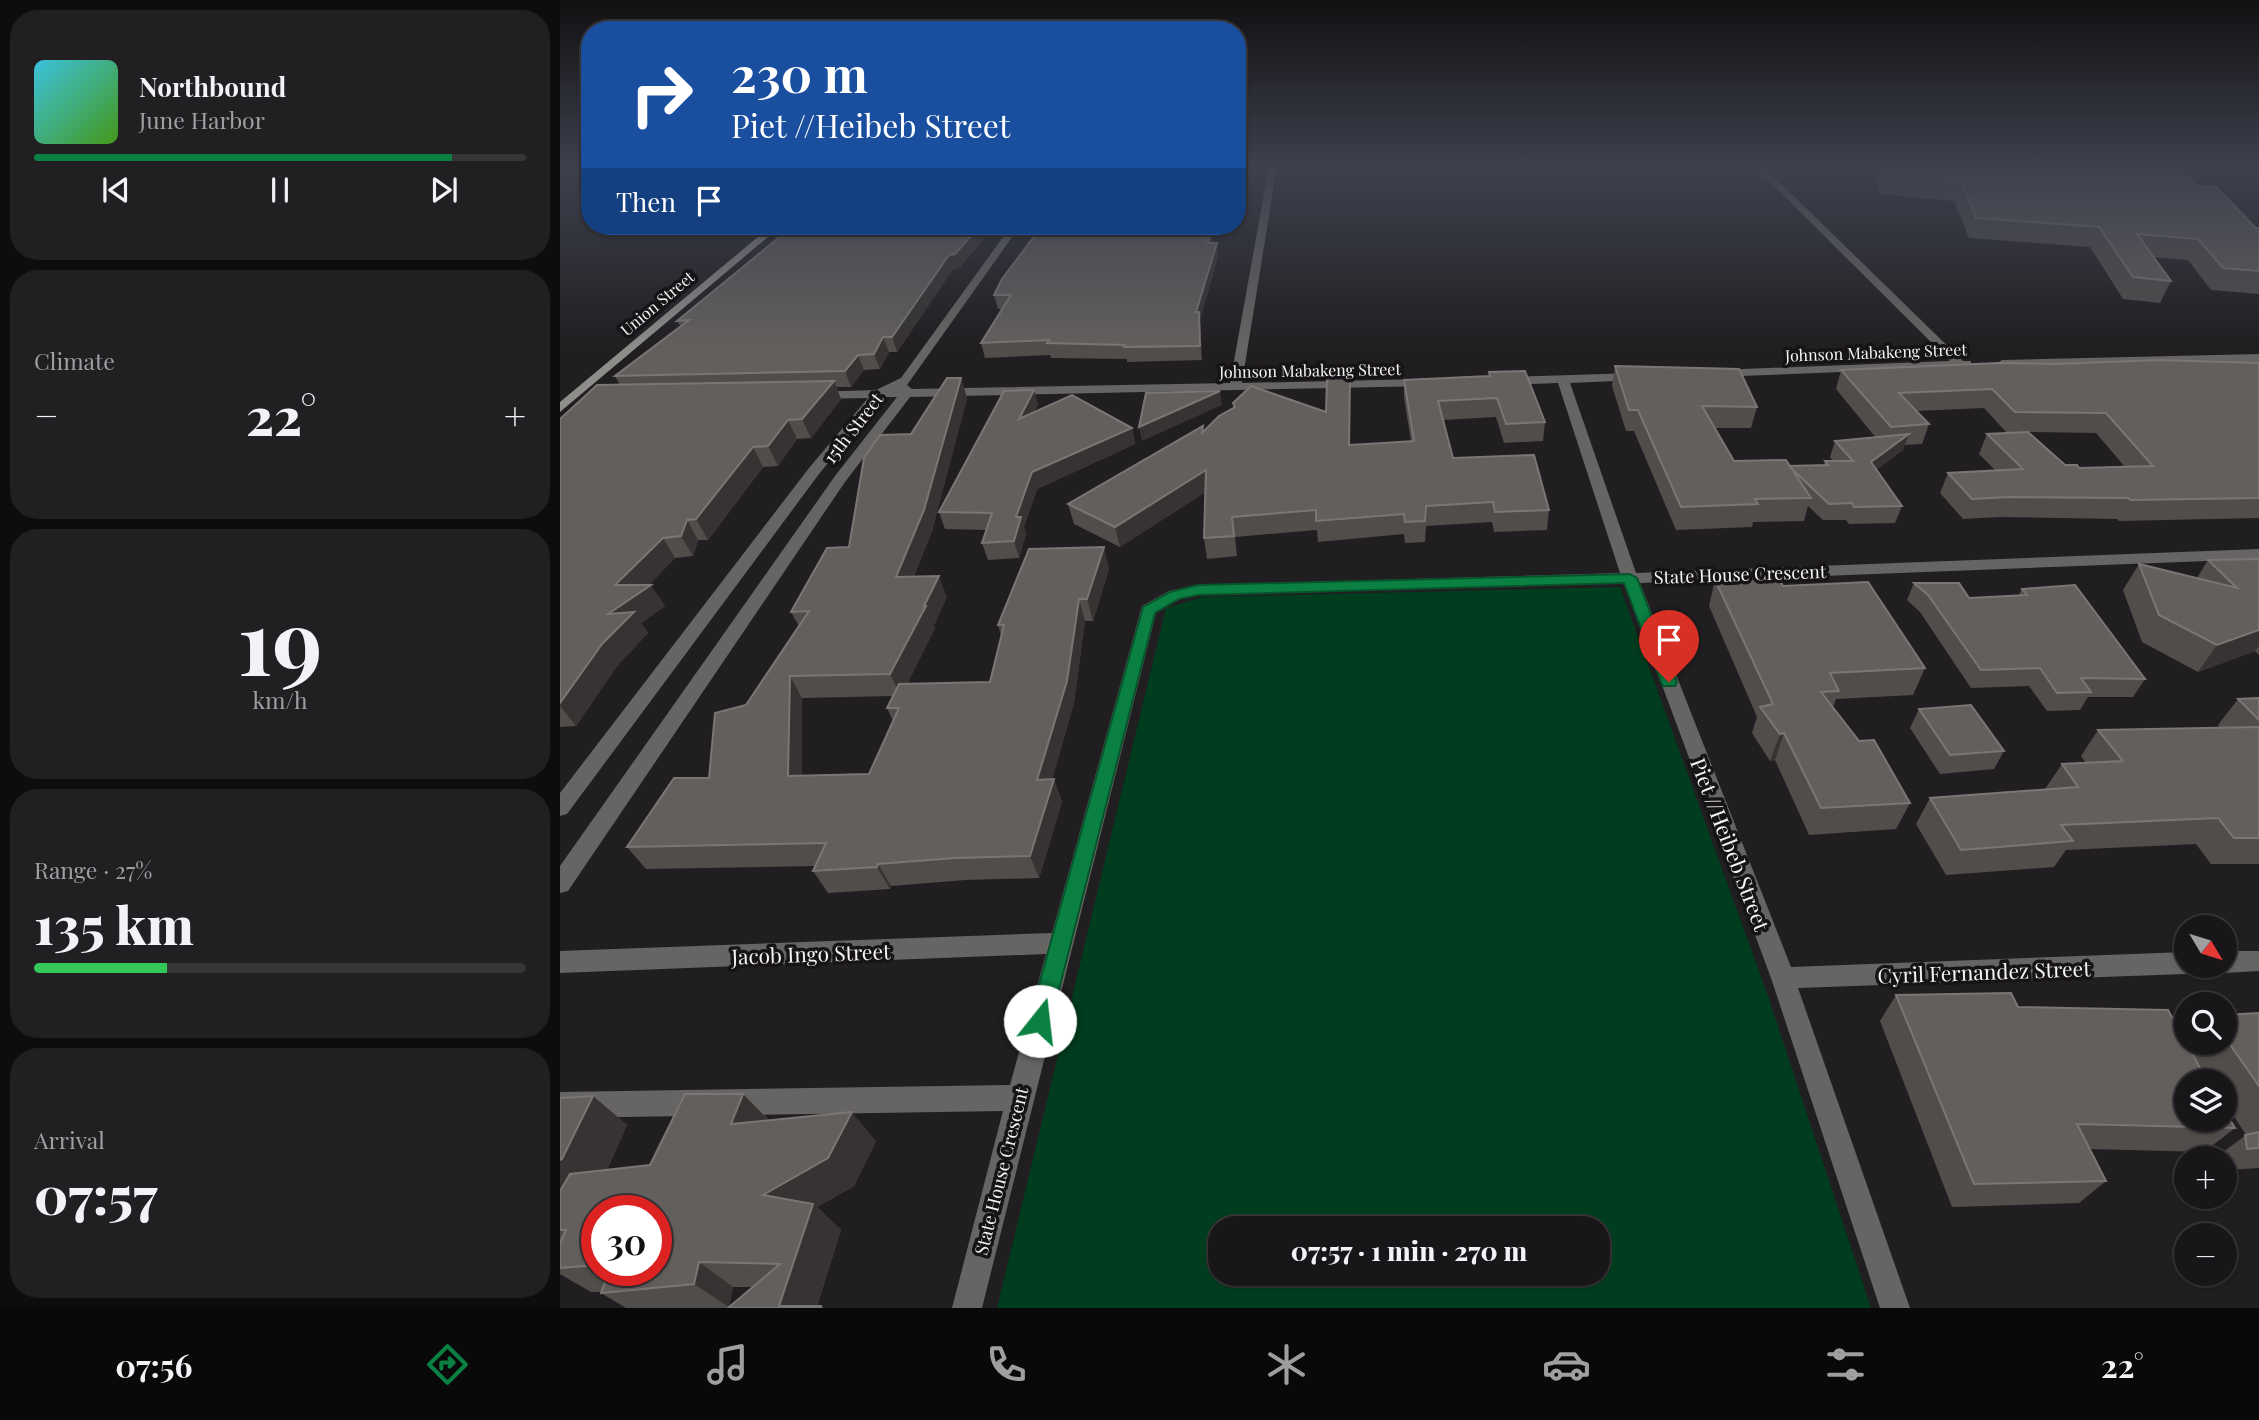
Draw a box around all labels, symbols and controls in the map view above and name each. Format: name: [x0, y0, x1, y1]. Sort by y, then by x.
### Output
text: 230 m: [731, 40, 868, 105]
icon: right: [616, 49, 707, 140]
text: Northbound: [139, 69, 286, 104]
text: Piet //Heibeb Street: [731, 103, 1010, 146]
text: June Harbor: [139, 104, 265, 135]
icon: previous: [97, 171, 135, 209]
icon: pause: [261, 171, 299, 209]
icon: next: [425, 171, 463, 209]
icon: arrive: [690, 182, 728, 220]
text: Then: [616, 184, 676, 219]
street label: Union Street: [616, 266, 699, 340]
street label: Johnson Mabakeng Street: [1784, 338, 1968, 366]
text: Climate: [34, 345, 115, 376]
street label: Johnson Mabakeng Street: [1218, 358, 1401, 382]
text: 22°: [246, 380, 316, 449]
street label: 15th Street: [818, 387, 889, 468]
text: −: [34, 389, 59, 440]
text: +: [504, 389, 526, 440]
street label: State House Crescent: [1653, 559, 1827, 589]
text: 19: [237, 578, 323, 699]
pin: [1639, 610, 1699, 682]
icon: arrive: [1650, 621, 1688, 659]
text: km/h: [252, 684, 308, 715]
street label: Piet //Heibeb Street: [1685, 753, 1777, 935]
text: Range · 27%: [34, 854, 152, 885]
text: 135 km: [34, 889, 194, 958]
north arrow: [2174, 915, 2236, 978]
map controls: [2174, 915, 2237, 1286]
street label: Jacob Ingo Street: [730, 936, 892, 970]
street label: Cyril Fernandez Street: [1877, 953, 2092, 989]
position arrow: [1003, 984, 1077, 1058]
button: search: [2174, 992, 2237, 1055]
button: layers: [2174, 1069, 2237, 1132]
street label: State House Crescent: [968, 1084, 1034, 1258]
text: Arrival: [34, 1124, 105, 1155]
button: +: [2174, 1146, 2237, 1209]
text: 07:57: [34, 1159, 158, 1228]
speed limit sign: 30: [581, 1195, 672, 1286]
button: −: [2174, 1223, 2237, 1286]
text: 07:57 · 1 min · 270 m: [1291, 1233, 1527, 1268]
icon: directions: [423, 1340, 472, 1389]
icon: music: [703, 1340, 752, 1389]
icon: phone: [982, 1340, 1031, 1389]
icon: climate: [1262, 1340, 1311, 1389]
icon: car: [1542, 1340, 1591, 1389]
icon: filters: [1821, 1340, 1870, 1389]
text: 07:56: [115, 1343, 192, 1386]
text: 22°: [2101, 1343, 2144, 1386]

